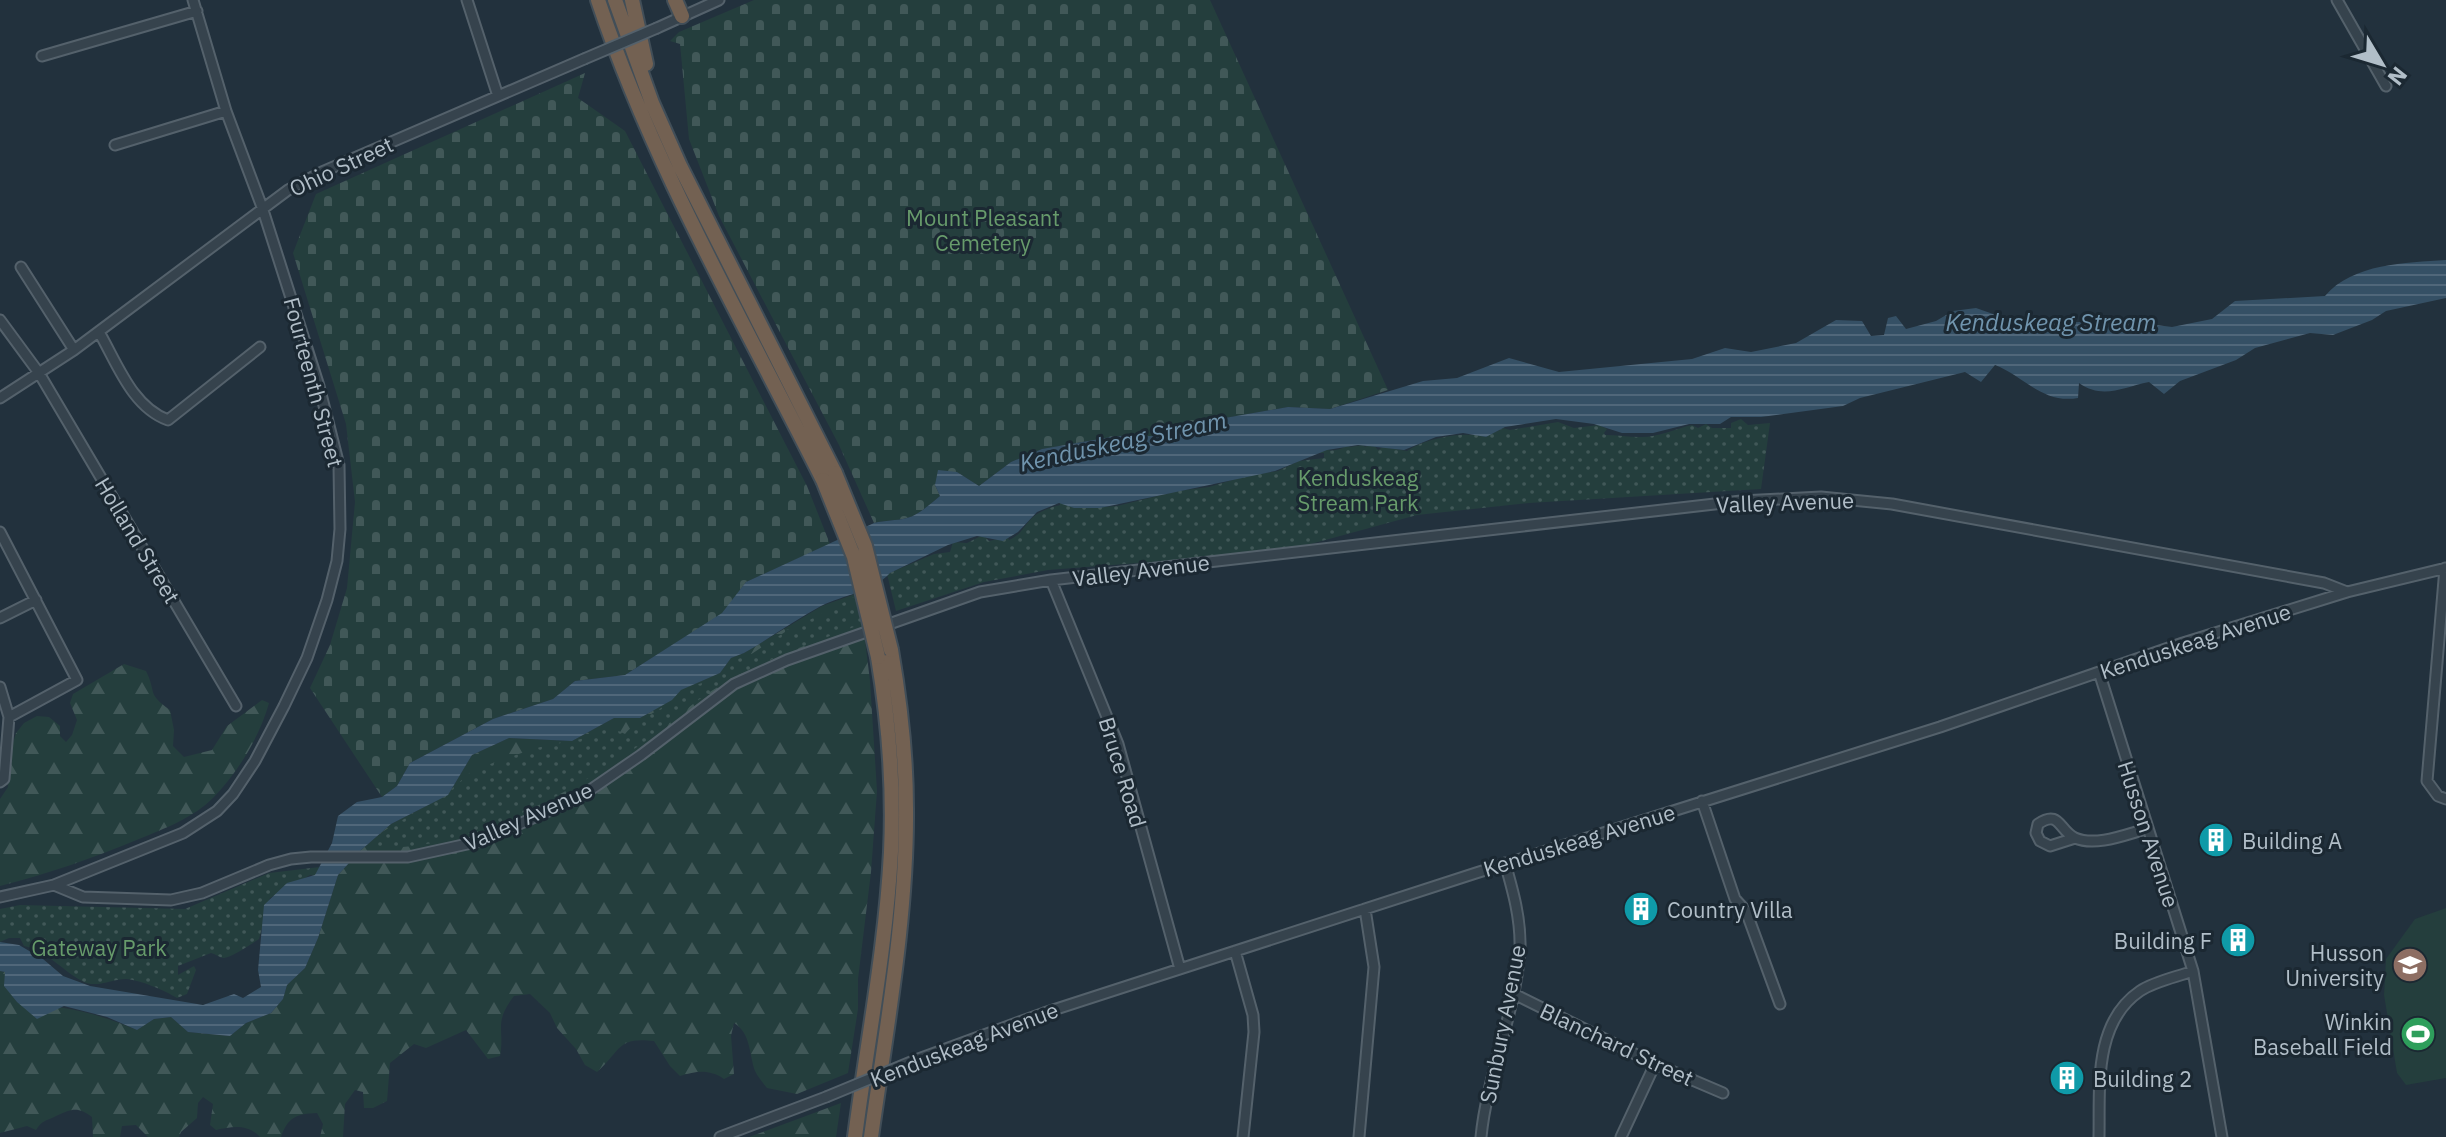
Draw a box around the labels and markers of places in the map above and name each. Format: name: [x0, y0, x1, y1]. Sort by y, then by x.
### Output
building icon: Building A: [2197, 821, 2235, 859]
place label: Building A: [2242, 826, 2342, 855]
building icon: Country Villa: [1622, 890, 1660, 928]
place label: Country Villa: [1667, 895, 1793, 924]
building icon: Building F: [2219, 921, 2257, 959]
place label: Building F: [2114, 926, 2212, 955]
place label: Husson University: [2285, 938, 2384, 992]
school or university icon: Husson University: [2391, 946, 2429, 984]
place label: Winkin Baseball Field: [2253, 1007, 2392, 1061]
sports icon: Winkin Baseball Field: [2399, 1015, 2437, 1053]
building icon: Building 2: [2048, 1059, 2086, 1097]
place label: Building 2: [2093, 1064, 2192, 1093]

